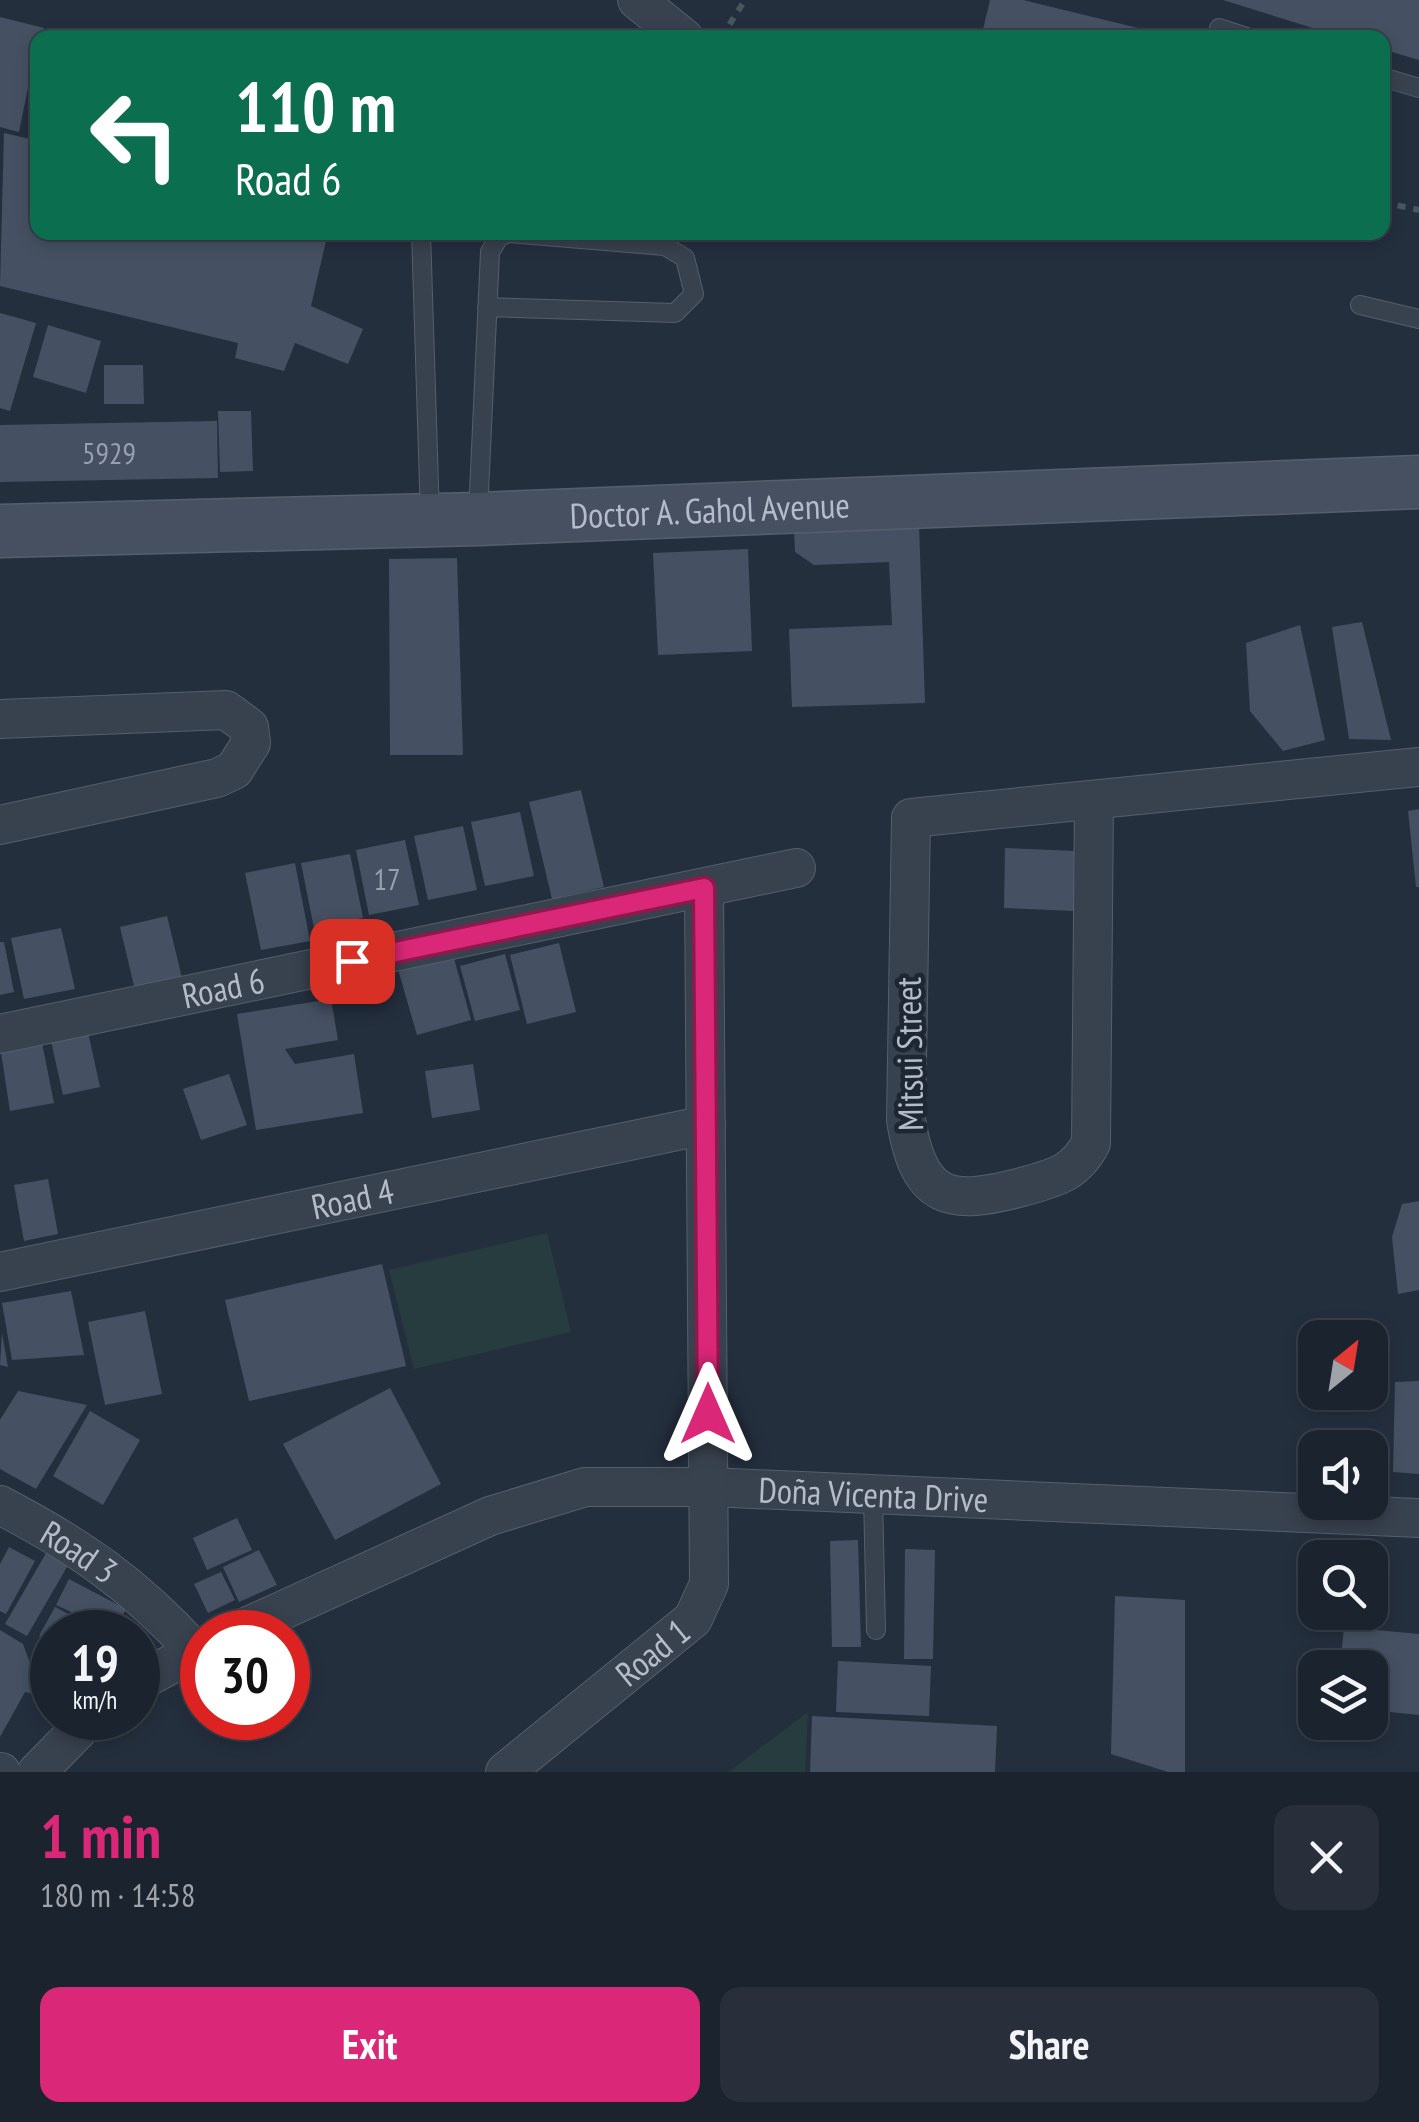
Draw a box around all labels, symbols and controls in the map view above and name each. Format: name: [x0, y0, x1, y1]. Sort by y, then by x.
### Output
text: 110 m: [235, 61, 396, 151]
icon: left: [70, 70, 200, 200]
text: Road 6: [235, 149, 342, 207]
house number: 5929: [82, 433, 136, 472]
street label: Doctor A. Gahol Avenue: [569, 481, 851, 538]
house number: 17: [374, 859, 401, 898]
pin: [310, 919, 395, 1004]
icon: arrive: [325, 934, 380, 989]
street label: Road 6: [178, 956, 268, 1018]
street label: Mitsui Street: [885, 976, 933, 1131]
street label: Road 4: [307, 1168, 398, 1230]
north arrow: [1298, 1320, 1388, 1410]
map controls: [1298, 1320, 1388, 1740]
position arrow: [656, 1362, 760, 1466]
button: sound: [1298, 1430, 1388, 1520]
street label: Doña Vicenta Drive: [758, 1466, 989, 1522]
street label: Road 3: [33, 1510, 127, 1594]
button: search: [1298, 1540, 1388, 1630]
street label: Road 1: [606, 1608, 699, 1696]
speed limit sign: 30: [180, 1610, 310, 1740]
text: 19: [71, 1630, 119, 1695]
button: layers: [1298, 1650, 1388, 1740]
text: km/h: [73, 1684, 117, 1716]
text: 1 min: [40, 1797, 161, 1875]
button: close: [1274, 1805, 1379, 1910]
text: 180 m · 14:58: [40, 1874, 195, 1916]
button: Exit: [40, 1987, 700, 2102]
button: Share: [720, 1987, 1379, 2102]

